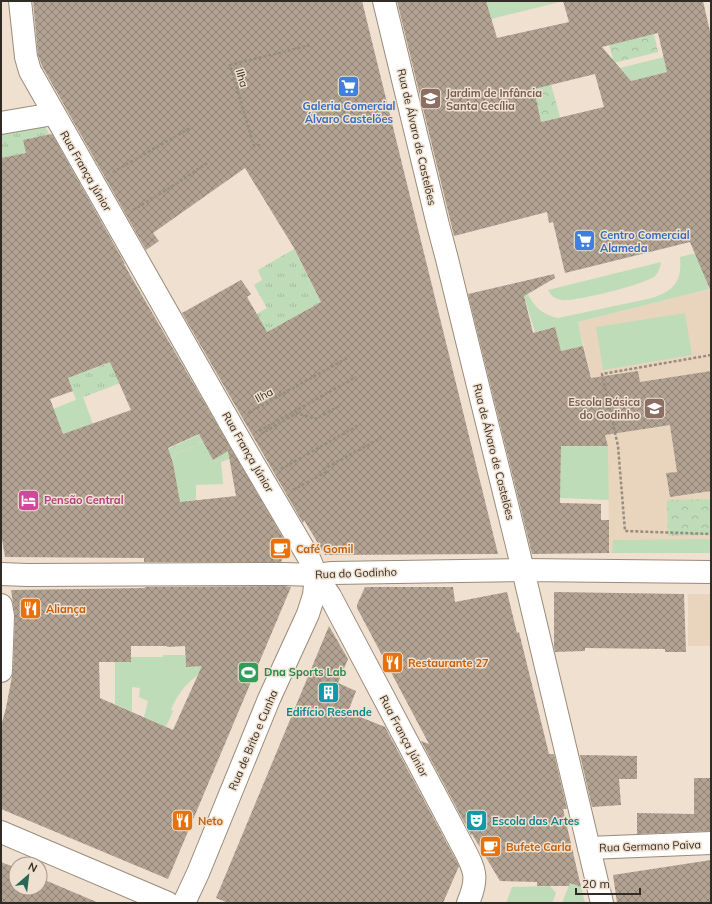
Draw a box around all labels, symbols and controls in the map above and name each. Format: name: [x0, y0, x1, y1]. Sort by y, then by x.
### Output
street label: Ilha: [233, 67, 251, 89]
street label: Rua de Álvaro de Castelões: [394, 67, 440, 207]
supermarket icon: Galeria Comercial Álvaro Castelões: [336, 73, 362, 99]
school or university icon: Jardim de Infância Santa Cecília: [417, 86, 443, 112]
place label: Jardim de Infância Santa Cecília: [446, 86, 542, 113]
place label: Galeria Comercial Álvaro Castelões: [303, 99, 396, 126]
street label: Rua França Júnior: [57, 128, 115, 214]
supermarket icon: Centro Comercial Alameda: [571, 228, 597, 254]
place label: Centro Comercial Alameda: [600, 228, 690, 255]
street label: Rua de Álvaro de Castelões: [470, 382, 518, 522]
street label: Ilha: [253, 384, 275, 406]
place label: Escola Básica do Godinho: [568, 395, 640, 422]
school or university icon: Escola Básica do Godinho: [642, 395, 668, 421]
street label: Rua França Júnior: [219, 409, 277, 495]
hotel icon: Pensão Central: [16, 487, 42, 513]
place label: Pensão Central: [44, 493, 124, 507]
cafe icon: Café Gomil: [267, 536, 293, 562]
place label: Café Gomil: [296, 542, 354, 556]
street label: Rua do Godinho: [315, 565, 397, 581]
restaurant icon: Aliança: [17, 596, 43, 622]
place label: Aliança: [46, 602, 86, 616]
restaurant icon: Restaurante 27: [379, 650, 405, 676]
place label: Restaurante 27: [408, 656, 489, 670]
sports icon: Dna Sports Lab: [236, 659, 262, 685]
place label: Dna Sports Lab: [264, 665, 347, 679]
building icon: Edifício Resende: [316, 679, 342, 705]
street label: Rua de Brito e Cunha: [225, 688, 281, 792]
street label: Rua França Júnior: [377, 693, 431, 779]
place label: Edifício Resende: [286, 705, 372, 719]
restaurant icon: Neto: [170, 808, 196, 834]
theatre icon: Escola das Artes: [463, 808, 489, 834]
place label: Neto: [198, 814, 223, 828]
place label: Escola das Artes: [492, 814, 580, 828]
cafe icon: Bufete Carla: [478, 834, 504, 860]
street label: Rua Germano Paiva: [599, 837, 701, 855]
place label: Bufete Carla: [506, 840, 572, 854]
north arrow: [8, 856, 48, 896]
text: N: [26, 859, 40, 875]
scale bar: [576, 870, 640, 896]
text: 20 m: [582, 876, 610, 891]

